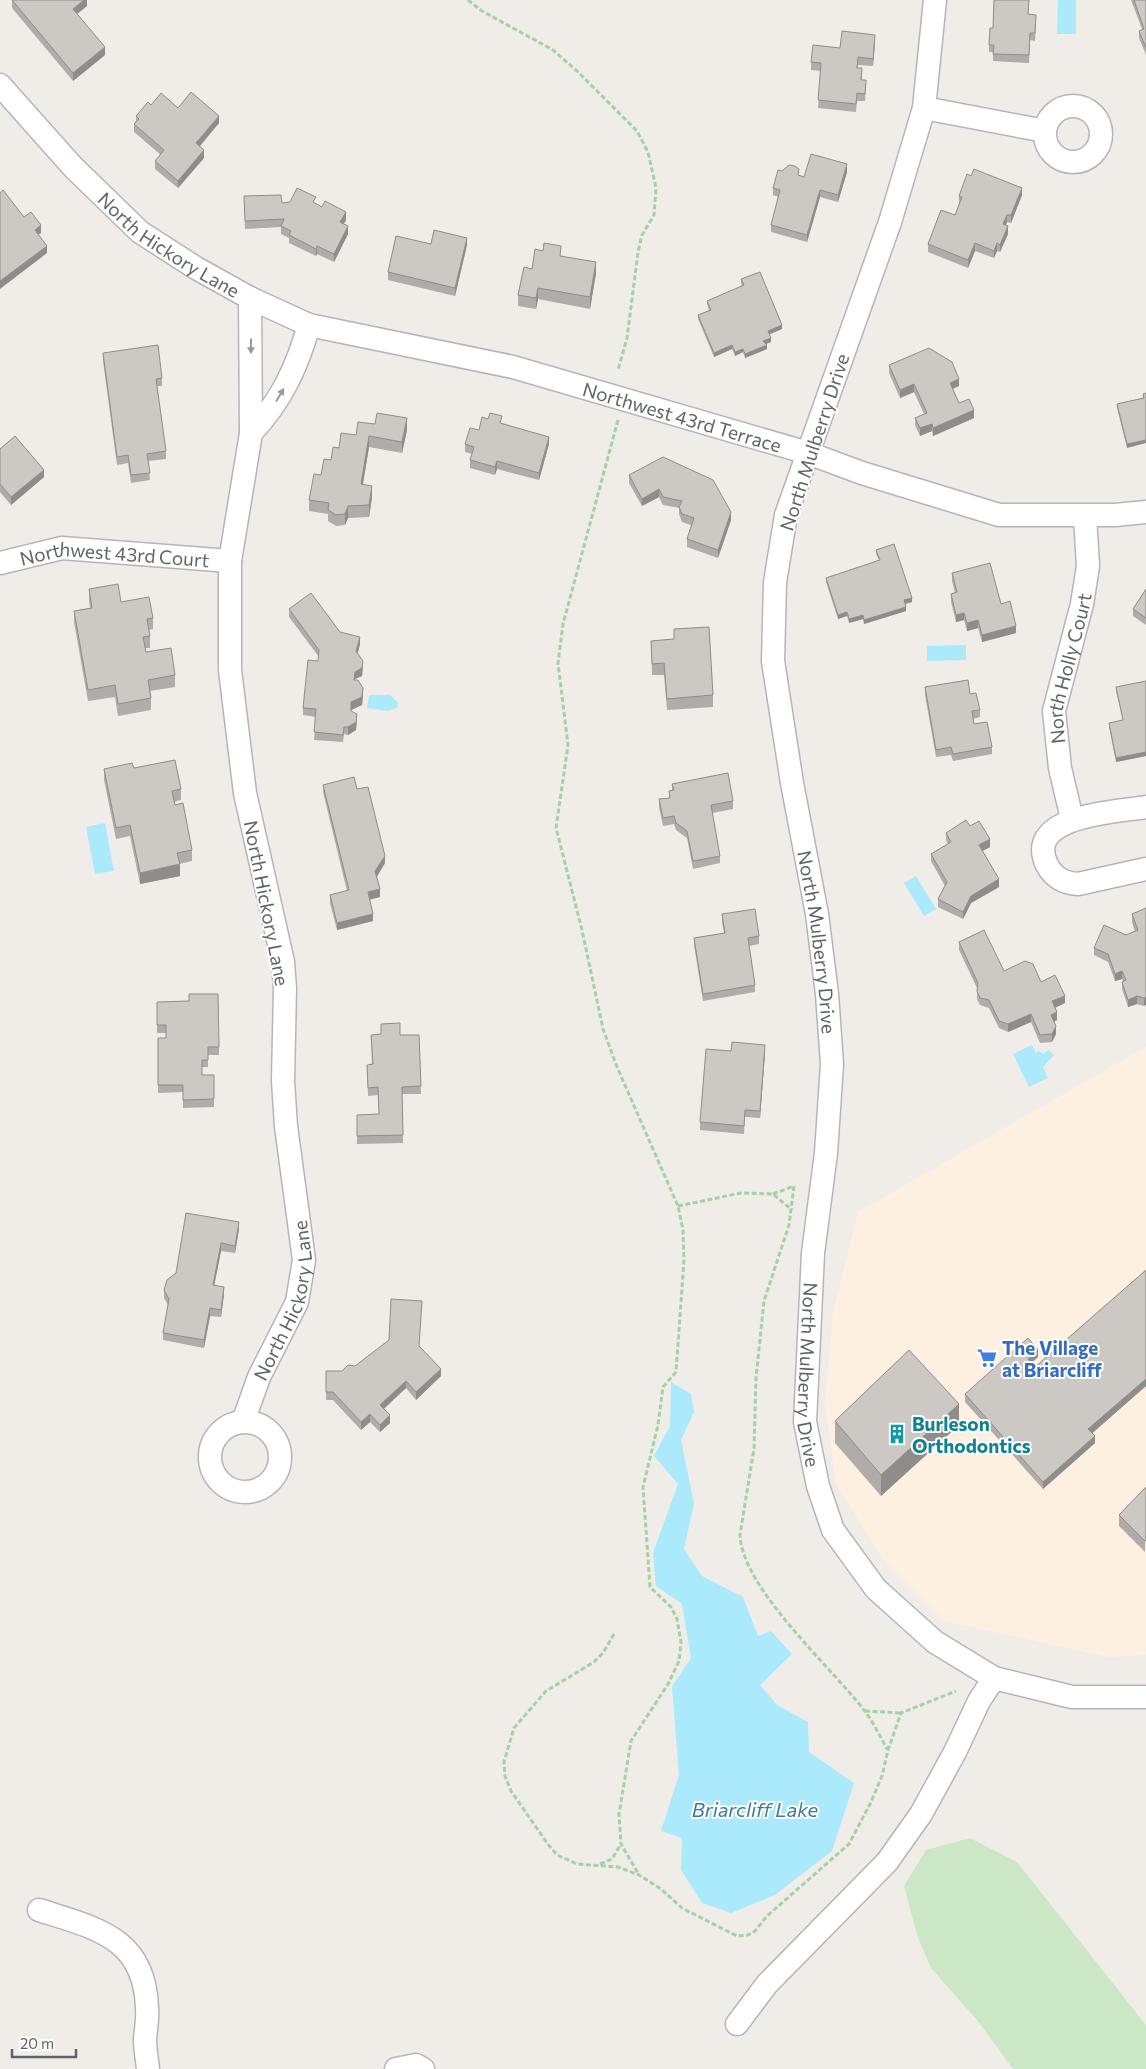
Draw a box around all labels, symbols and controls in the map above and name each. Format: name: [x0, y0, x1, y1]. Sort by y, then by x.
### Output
street label: North Hickory Lane: [94, 187, 244, 302]
one-way arrow: [247, 339, 255, 355]
street label: North Mulberry Drive: [774, 350, 854, 534]
street label: Northwest 43rd Terrace: [580, 376, 784, 456]
one-way arrow: [276, 388, 285, 401]
street label: Northwest 43rd Court: [17, 536, 210, 571]
street label: North Holly Court: [1042, 591, 1095, 745]
street label: North Hickory Lane: [240, 818, 294, 988]
street label: North Mulberry Drive: [794, 848, 841, 1034]
street label: North Hickory Lane: [248, 1219, 316, 1384]
street label: North Mulberry Drive: [794, 1282, 825, 1469]
place label: The Village at Briarcliff: [1002, 1336, 1103, 1381]
supermarket icon: The Village at Briarcliff: [976, 1347, 998, 1369]
place label: Burleson Orthodontics: [912, 1412, 1031, 1457]
building icon: Burleson Orthodontics: [886, 1423, 908, 1445]
water label: Briarcliff Lake: [692, 1797, 819, 1821]
scale bar: [12, 2026, 76, 2058]
text: 20 m: [20, 2034, 54, 2052]

